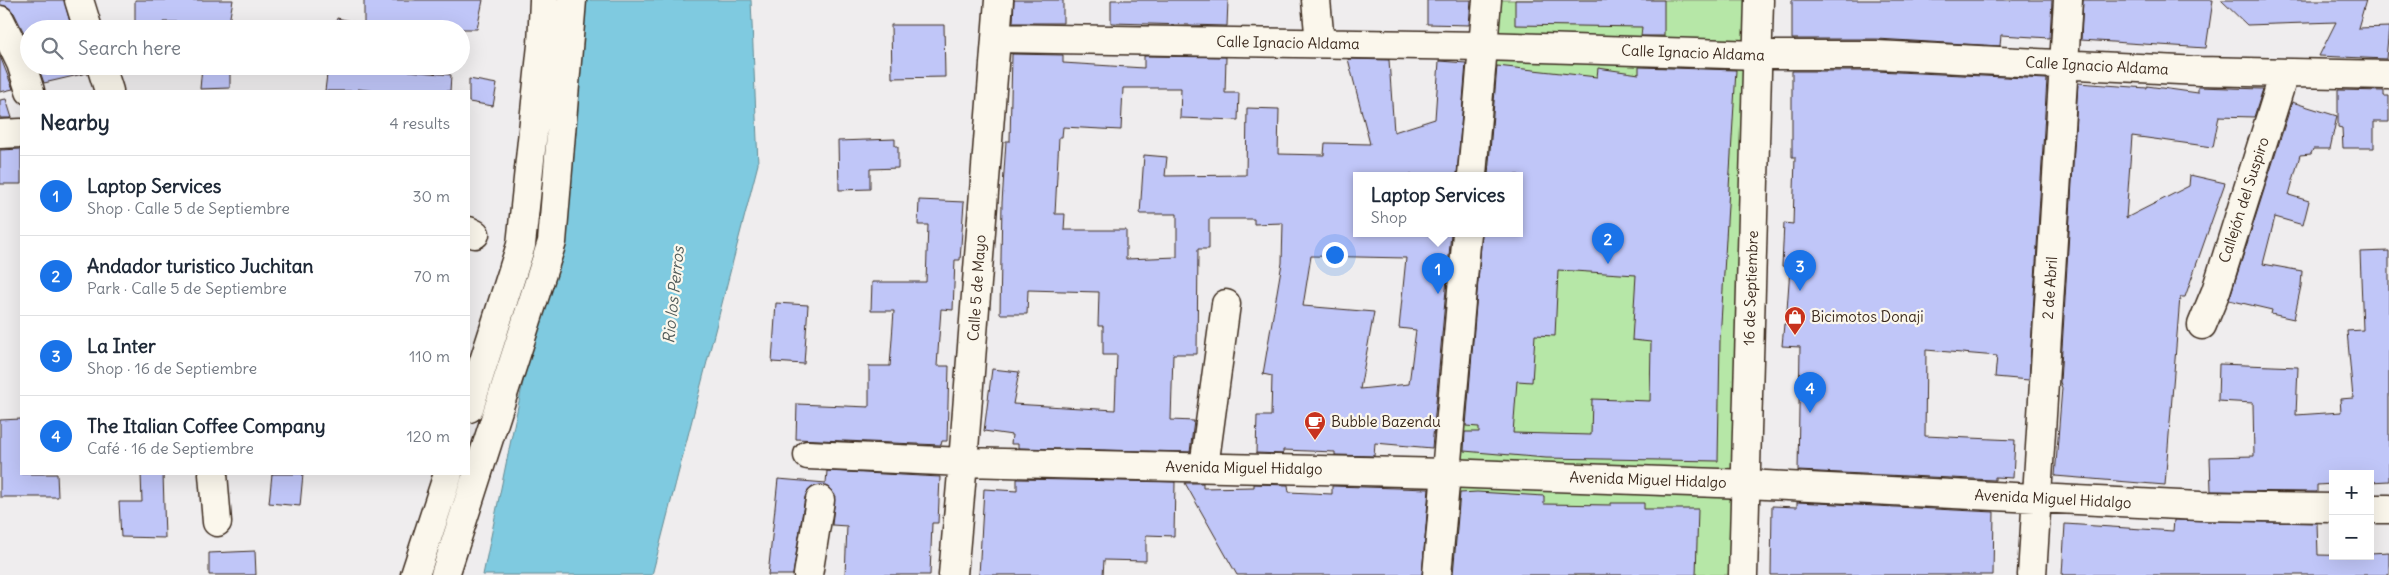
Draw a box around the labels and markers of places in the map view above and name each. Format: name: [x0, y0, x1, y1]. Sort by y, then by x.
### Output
pin: 2: [1592, 223, 1624, 264]
pin: 3: [1784, 250, 1816, 291]
pin: 1: [1422, 253, 1454, 294]
shop icon: Bicimotos Donaji: [1783, 305, 1807, 336]
place label: Bicimotos Donaji: [1811, 307, 1924, 326]
pin: 4: [1794, 372, 1826, 413]
cafe icon: Bubble Bazendu: [1303, 410, 1327, 441]
place label: Bubble Bazendu: [1331, 412, 1441, 431]

